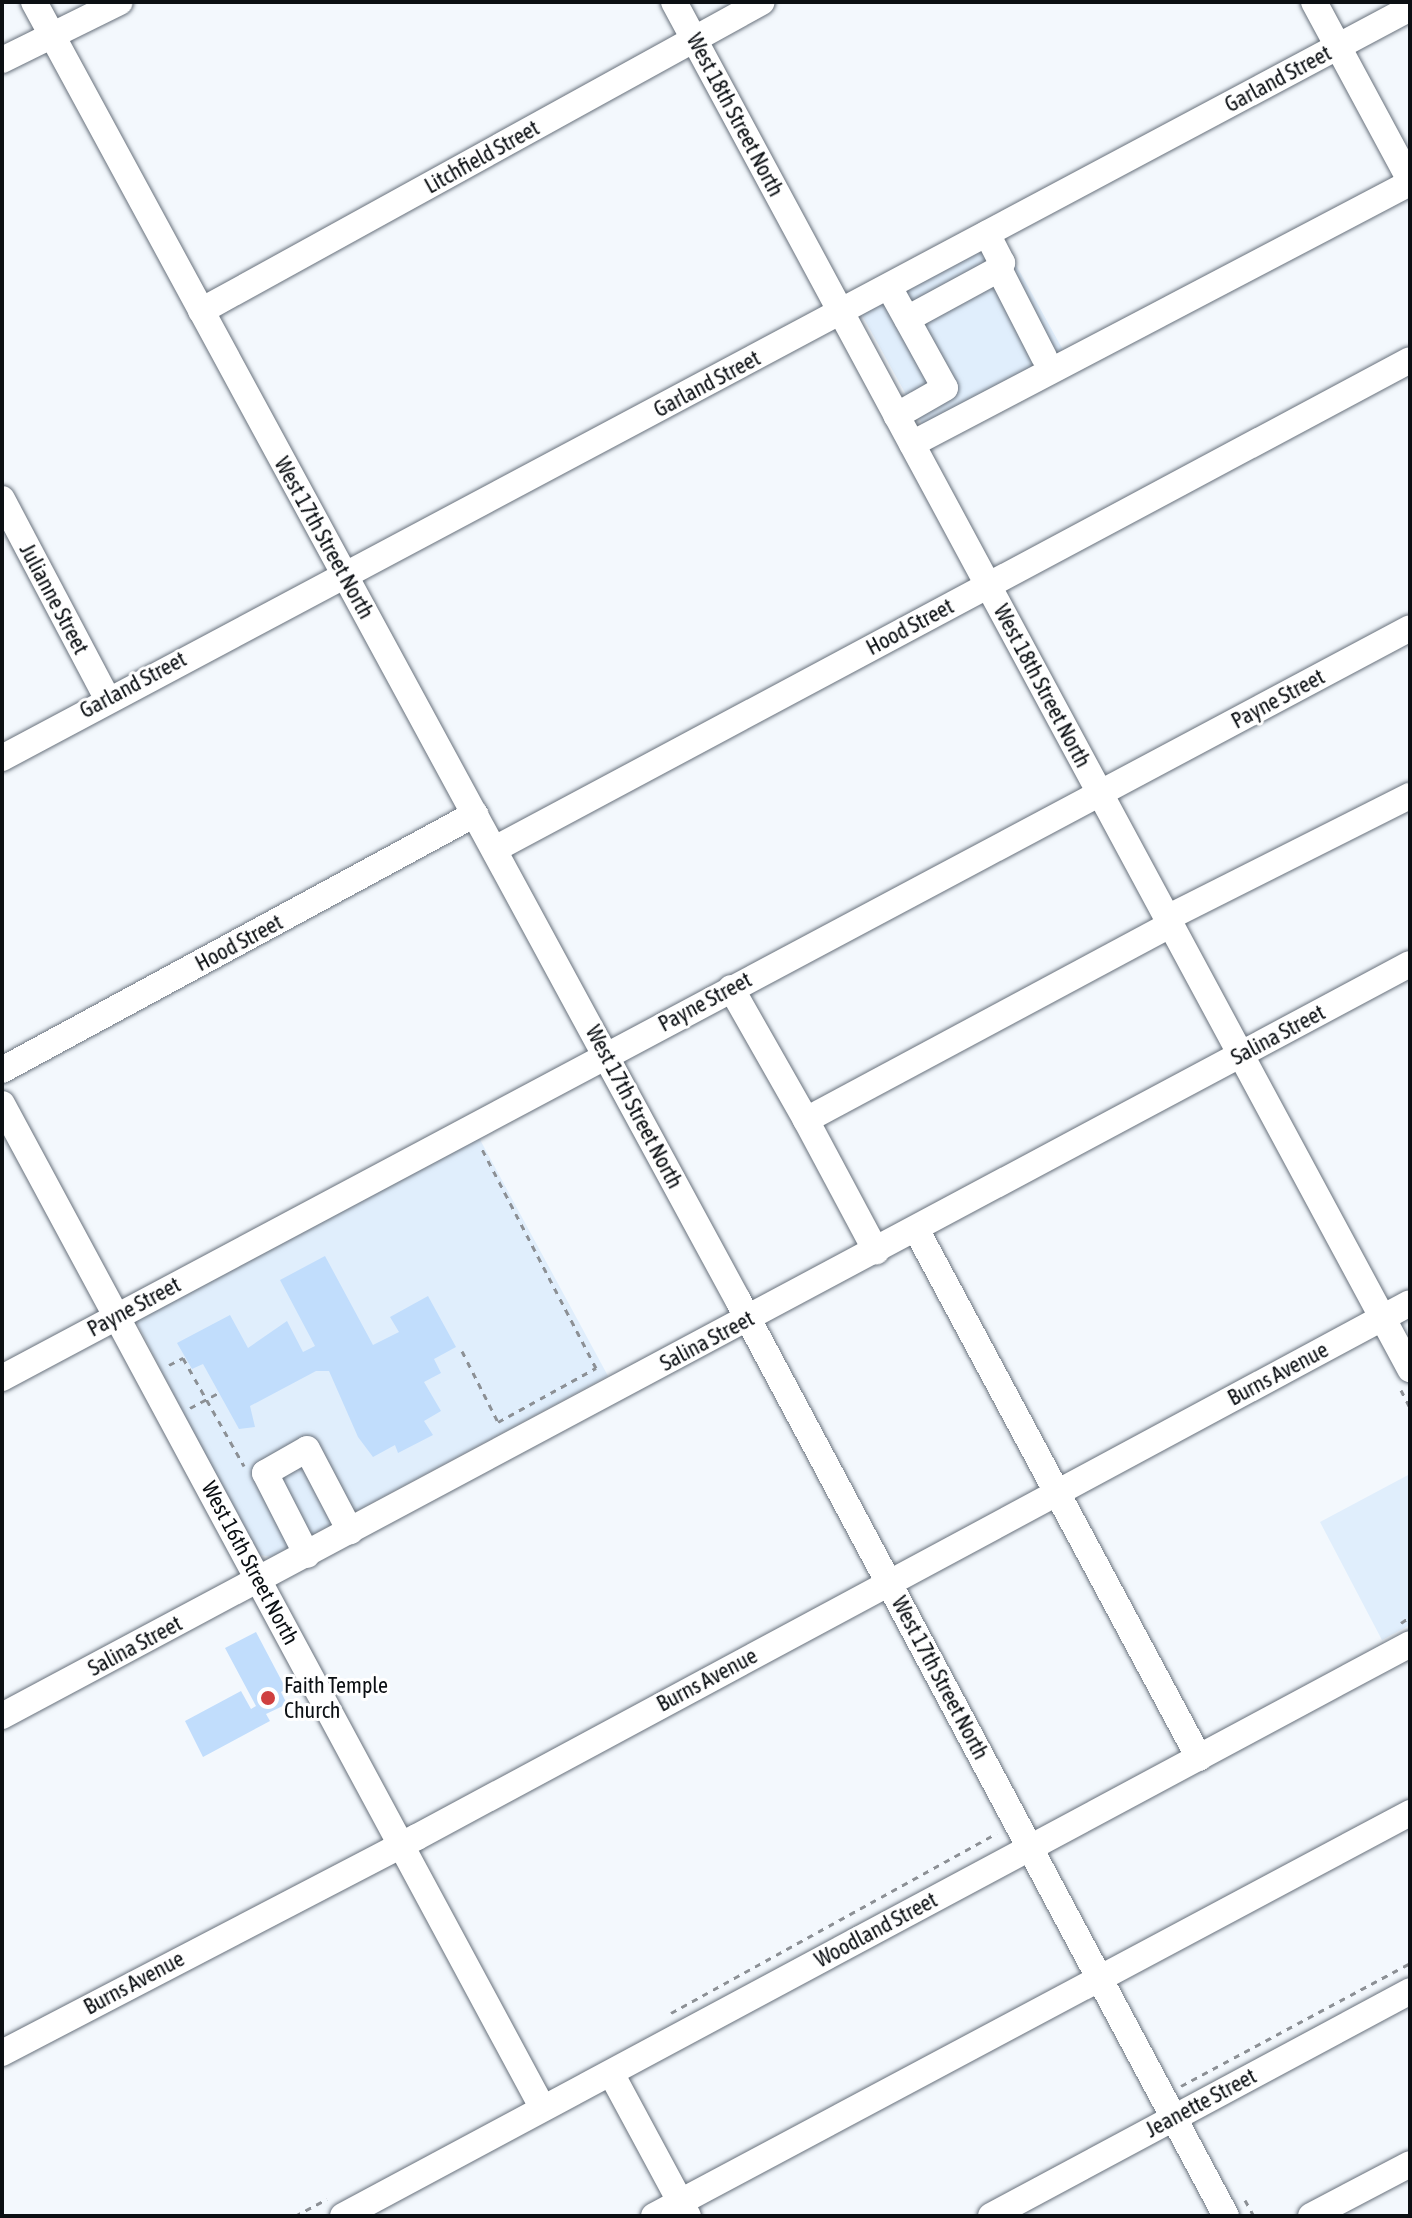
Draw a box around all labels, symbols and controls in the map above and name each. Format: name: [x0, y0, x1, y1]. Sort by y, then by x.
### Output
street label: West 18th Street North: [681, 29, 789, 201]
street label: Garland Street: [1220, 40, 1336, 118]
street label: Litchfield Street: [420, 115, 544, 199]
street label: Garland Street: [649, 345, 765, 423]
street label: West 17th Street North: [269, 452, 379, 624]
street label: Julianne Street: [14, 539, 94, 659]
street label: Hood Street: [862, 593, 958, 661]
street label: West 18th Street North: [988, 600, 1096, 772]
street label: Garland Street: [75, 646, 191, 724]
street label: Payne Street: [1227, 664, 1329, 734]
street label: Hood Street: [191, 909, 287, 977]
street label: Payne Street: [654, 967, 756, 1037]
street label: Salina Street: [1227, 999, 1329, 1071]
street label: West 17th Street North: [580, 1021, 688, 1193]
street label: Payne Street: [83, 1272, 185, 1342]
street label: Salina Street: [656, 1305, 758, 1377]
street label: Burns Avenue: [1223, 1337, 1333, 1411]
street label: West 16th Street North: [196, 1477, 304, 1649]
street label: West 17th Street North: [886, 1592, 994, 1764]
street label: Salina Street: [84, 1610, 186, 1682]
street label: Burns Avenue: [652, 1643, 762, 1717]
place label: Faith Temple Church: [284, 1672, 388, 1724]
marker: Faith Temple Church: [259, 1689, 277, 1707]
street label: Woodland Street: [810, 1887, 942, 1973]
street label: Burns Avenue: [79, 1946, 189, 2020]
street label: Jeanette Street: [1141, 2063, 1261, 2143]

